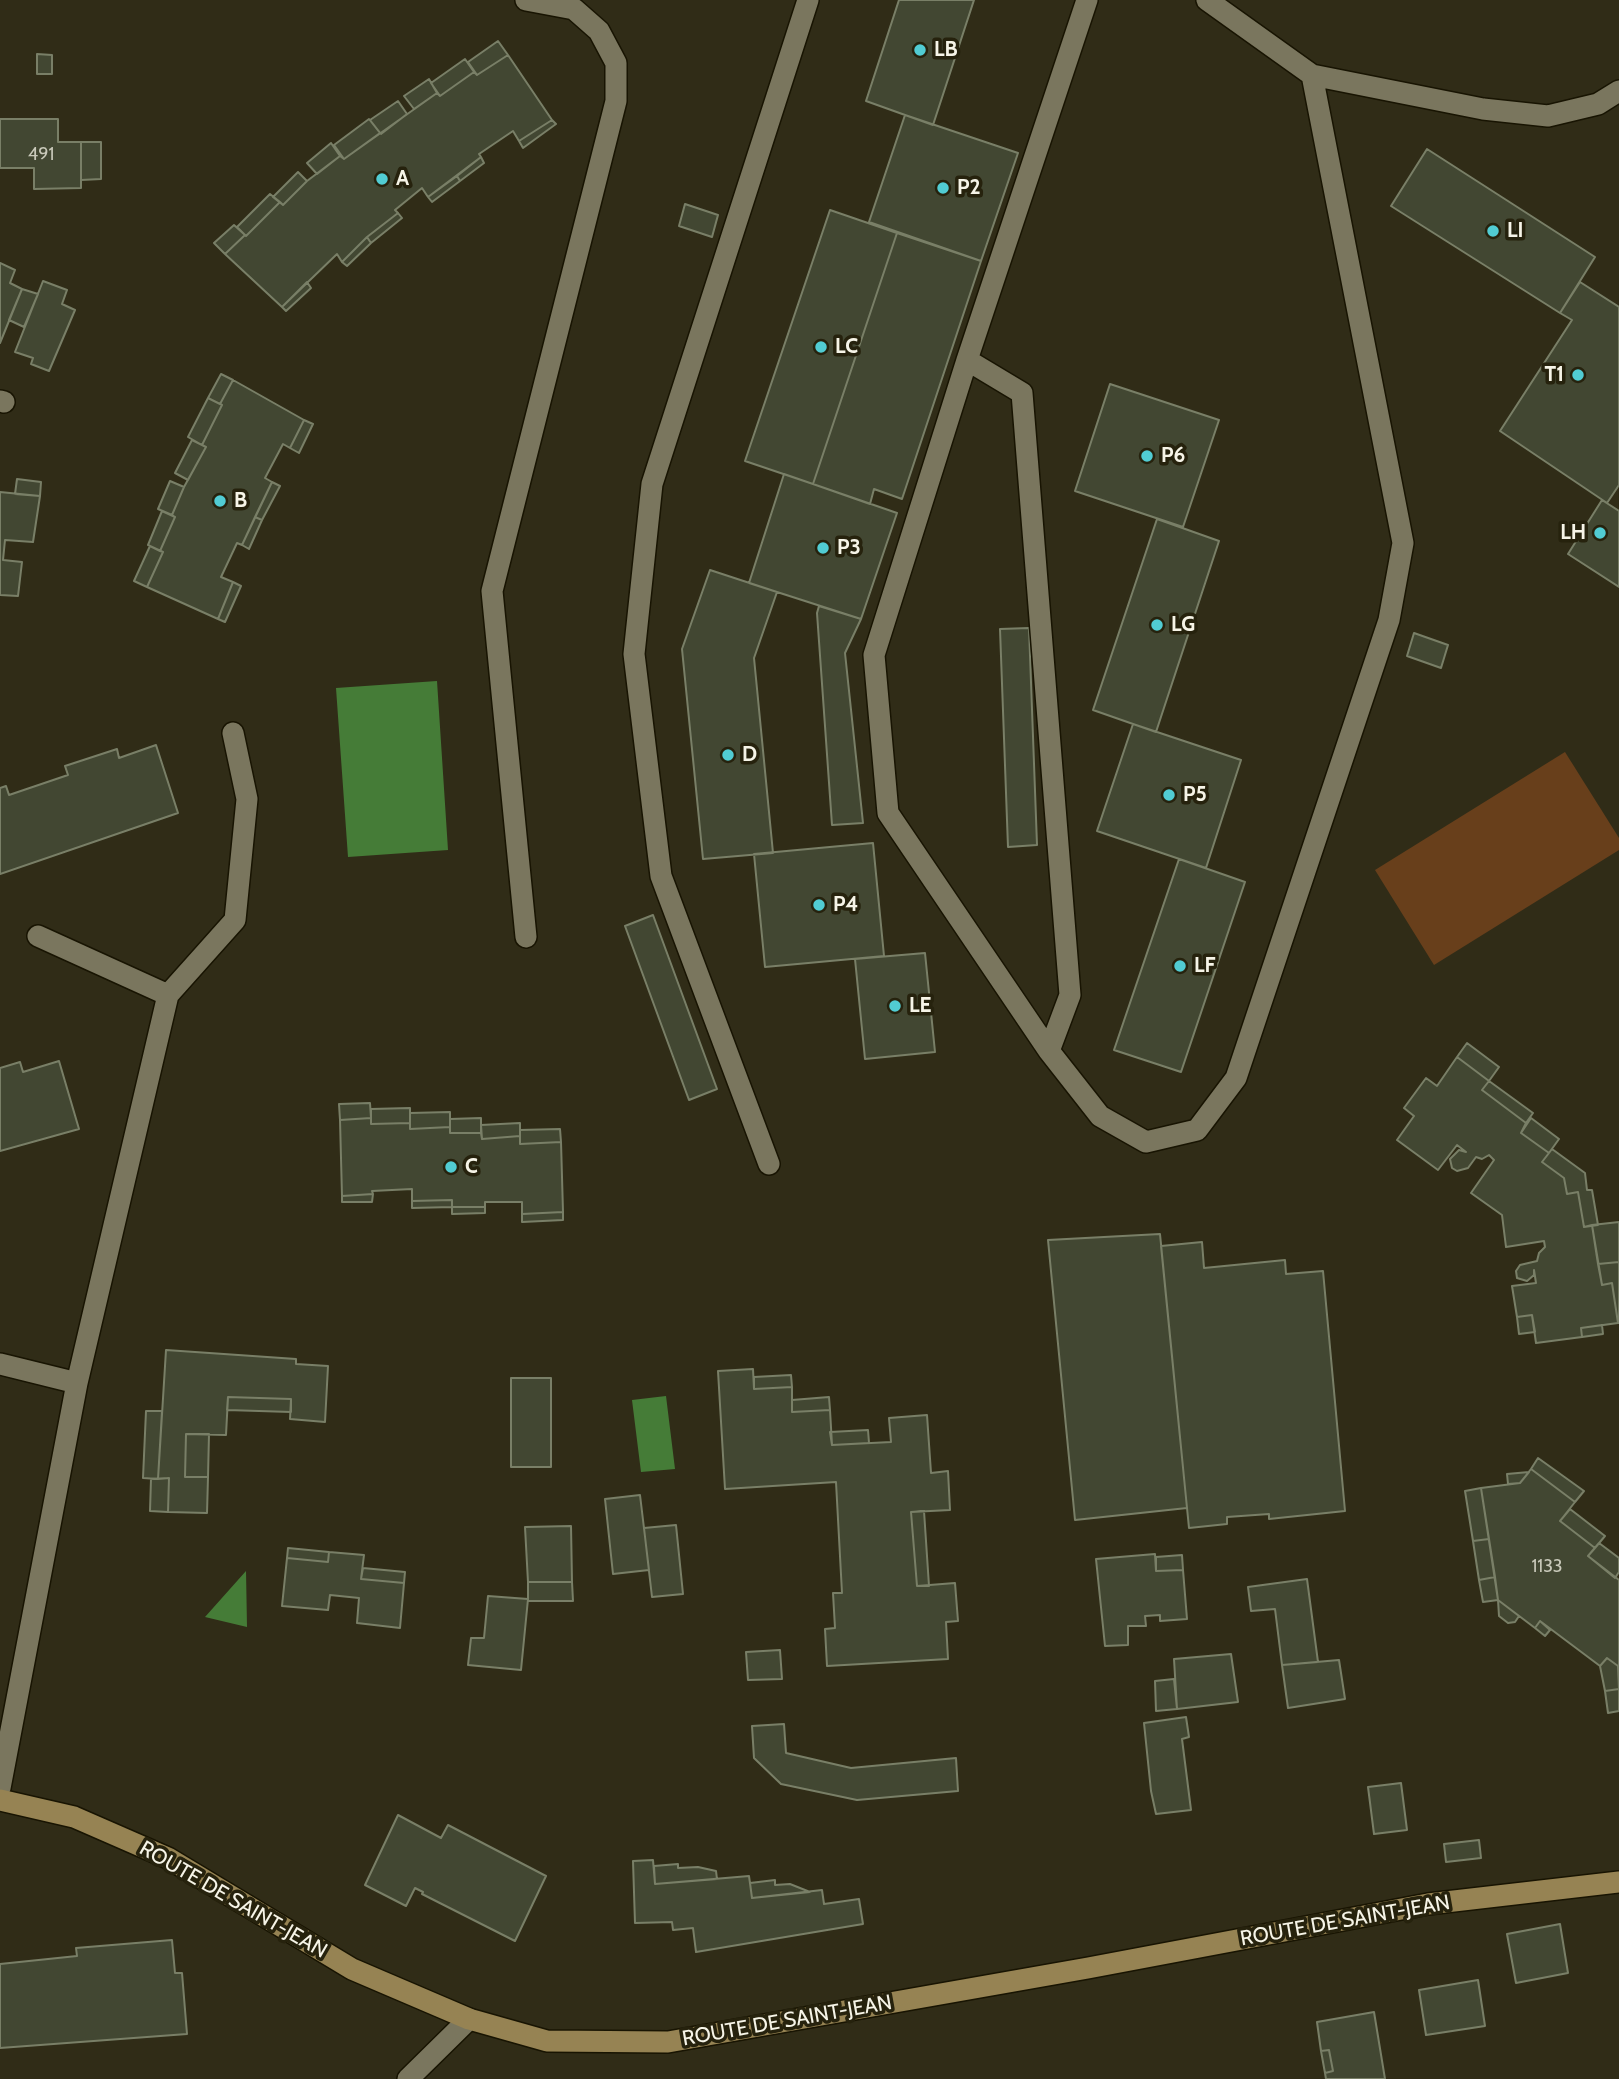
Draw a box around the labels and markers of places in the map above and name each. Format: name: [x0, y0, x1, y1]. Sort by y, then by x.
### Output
place label: LB: [934, 37, 958, 63]
marker: LB: [912, 42, 928, 58]
place label: A: [396, 166, 409, 192]
marker: A: [374, 171, 390, 187]
place label: P2: [957, 175, 981, 201]
marker: P2: [935, 180, 951, 196]
place label: LI: [1507, 218, 1523, 244]
marker: LI: [1485, 223, 1501, 239]
place label: LC: [835, 334, 858, 360]
marker: LC: [813, 339, 829, 355]
place label: T1: [1545, 362, 1564, 388]
marker: T1: [1570, 367, 1586, 383]
place label: P6: [1161, 443, 1185, 469]
marker: P6: [1139, 448, 1155, 464]
place label: B: [234, 488, 247, 514]
marker: B: [212, 493, 228, 509]
place label: LH: [1560, 520, 1586, 546]
marker: LH: [1592, 525, 1608, 541]
place label: P3: [837, 535, 861, 561]
marker: P3: [815, 540, 831, 556]
place label: LG: [1171, 612, 1195, 638]
marker: LG: [1149, 617, 1165, 633]
place label: D: [742, 742, 757, 768]
marker: D: [720, 747, 736, 763]
place label: P5: [1183, 782, 1207, 808]
marker: P5: [1161, 787, 1177, 803]
place label: P4: [833, 892, 858, 918]
marker: P4: [811, 897, 827, 913]
place label: LF: [1194, 953, 1216, 979]
marker: LF: [1172, 958, 1188, 974]
place label: LE: [909, 993, 931, 1019]
marker: LE: [887, 998, 903, 1014]
place label: C: [465, 1154, 478, 1180]
marker: C: [443, 1159, 459, 1175]

